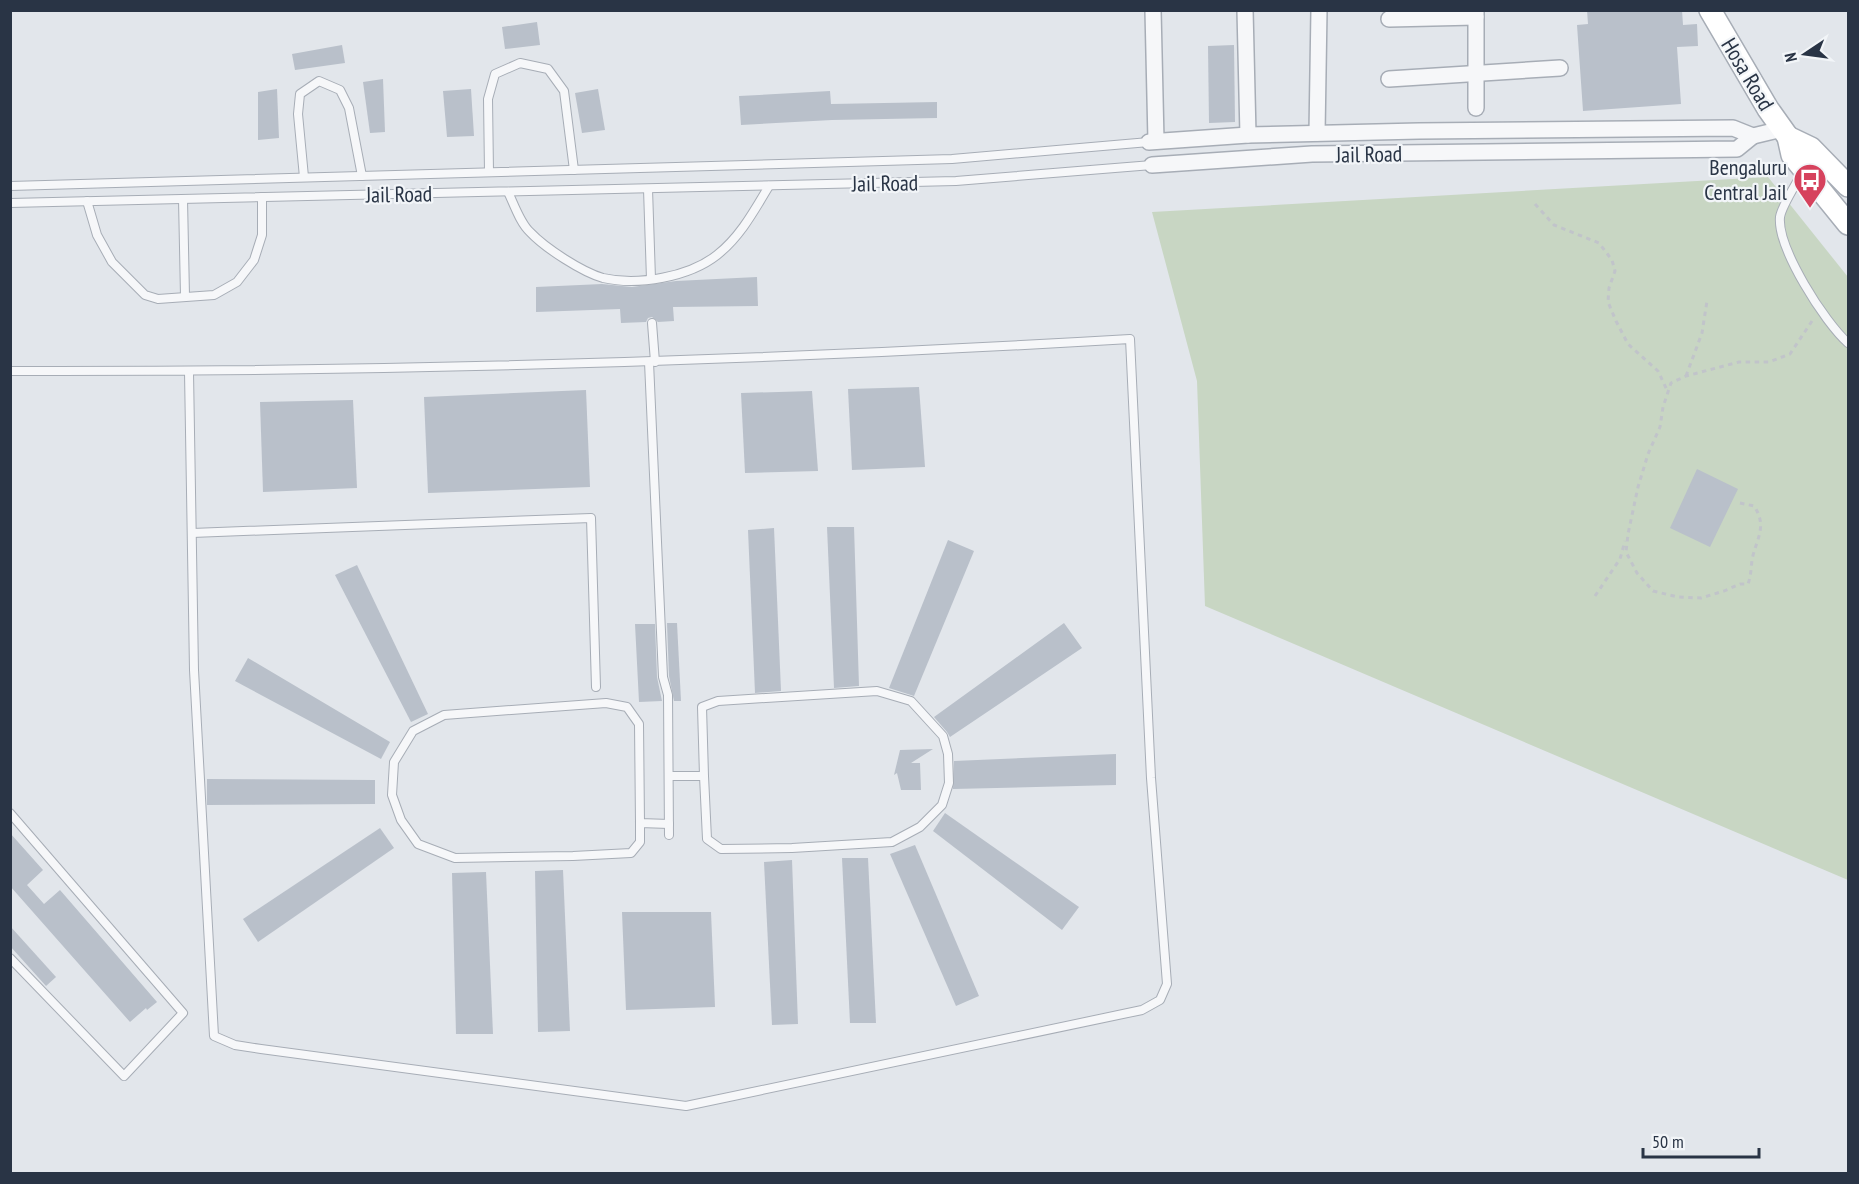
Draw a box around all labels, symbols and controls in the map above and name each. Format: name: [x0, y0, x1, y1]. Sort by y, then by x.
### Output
north arrow: [1775, 24, 1835, 84]
street label: Hosa Road: [1715, 33, 1781, 115]
text: N: [1780, 51, 1801, 64]
street label: Jail Road: [1335, 139, 1402, 169]
place label: Bengaluru Central Jail: [1704, 153, 1788, 206]
bus stop icon: Bengaluru Central Jail: [1792, 162, 1828, 209]
street label: Jail Road: [851, 168, 918, 198]
street label: Jail Road: [365, 179, 432, 209]
scale bar: [1643, 1121, 1758, 1159]
text: 50 m: [1652, 1130, 1684, 1153]

